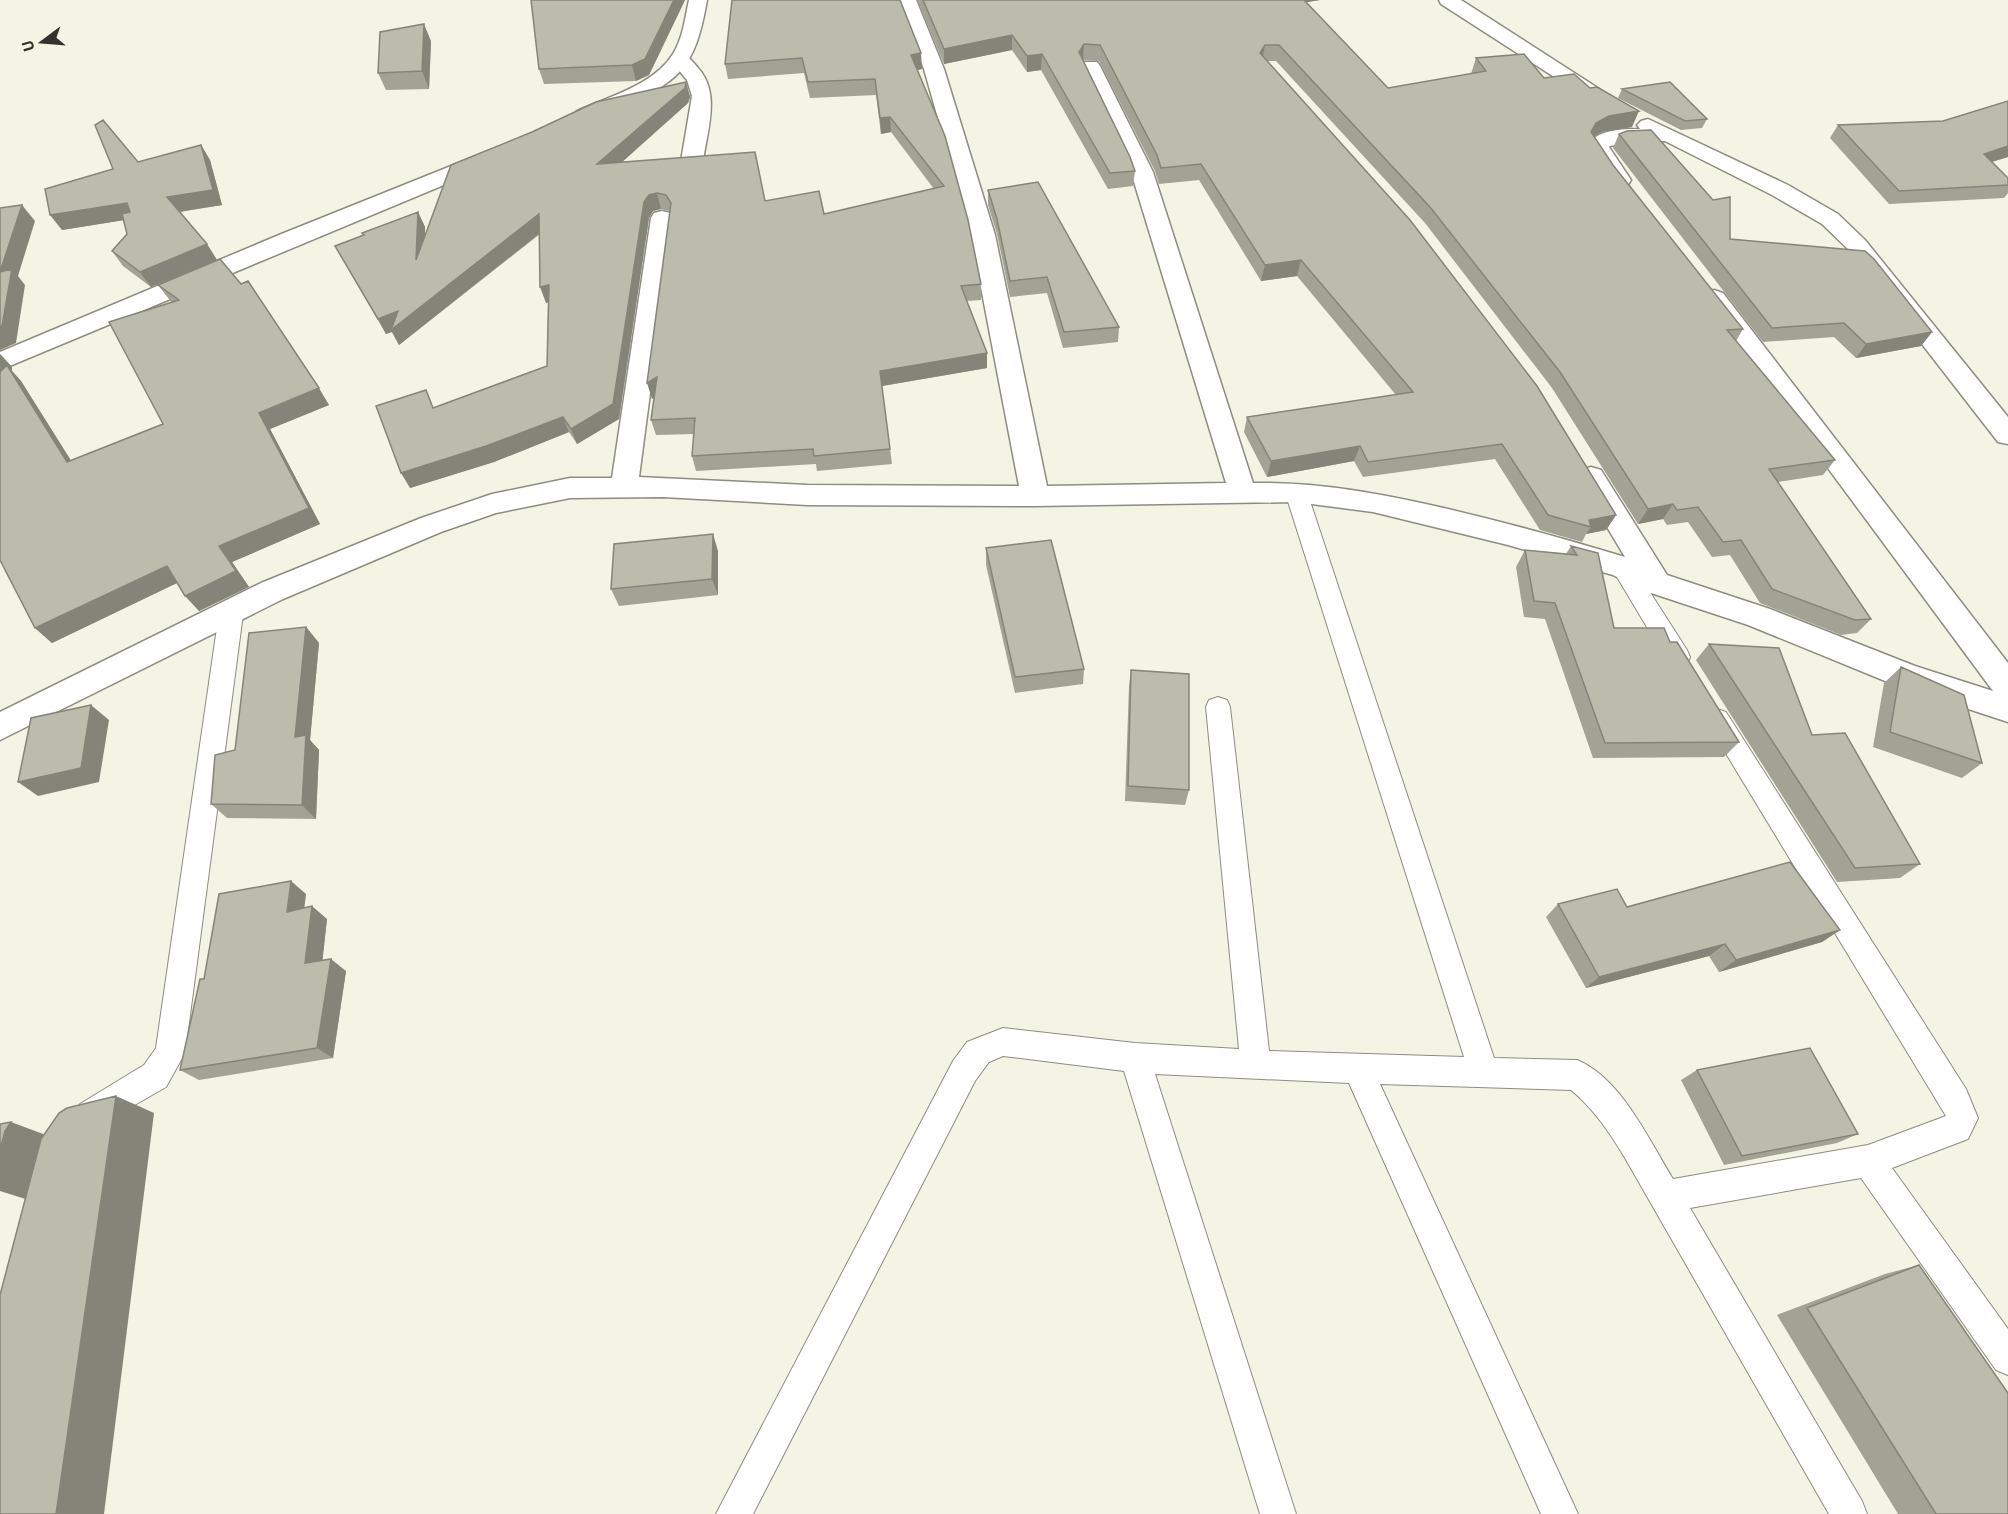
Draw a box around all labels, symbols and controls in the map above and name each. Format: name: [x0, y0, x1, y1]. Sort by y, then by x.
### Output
north arrow: [12, 12, 72, 72]
text: U: [15, 38, 41, 54]

